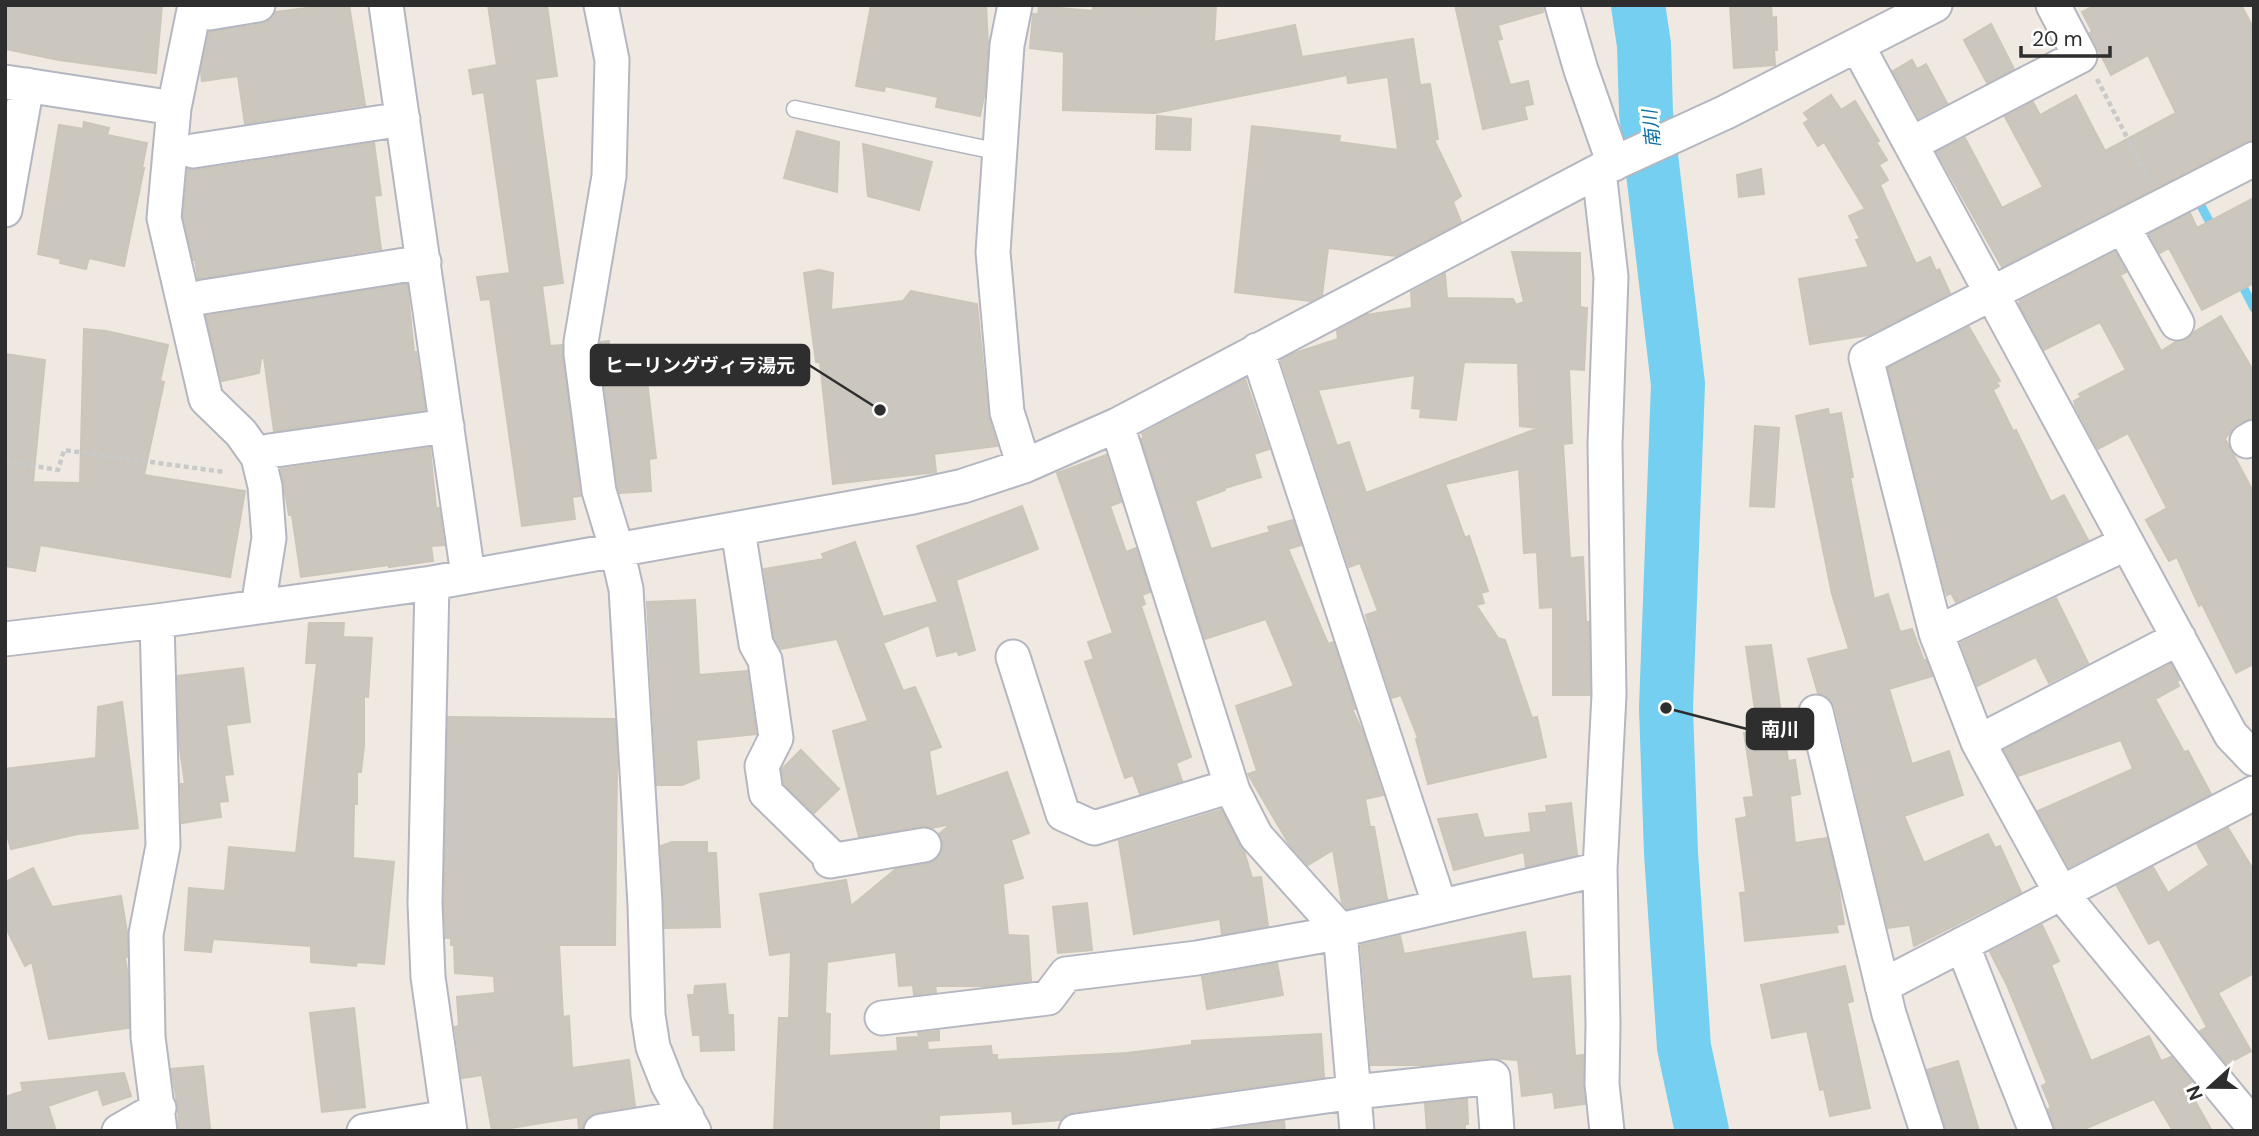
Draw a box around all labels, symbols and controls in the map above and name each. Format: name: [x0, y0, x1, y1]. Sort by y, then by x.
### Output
scale bar: [2021, 14, 2110, 58]
text: 20 m: [2032, 25, 2083, 53]
water label: 南川: [1637, 107, 1666, 149]
callout: ヒーリングヴィラ湯元: [591, 345, 809, 385]
text: ヒーリングヴィラ湯元: [605, 353, 795, 378]
callout: 南川: [1747, 709, 1813, 749]
text: 南川: [1761, 717, 1799, 742]
north arrow: [2175, 1052, 2245, 1122]
text: N: [2180, 1082, 2209, 1104]

